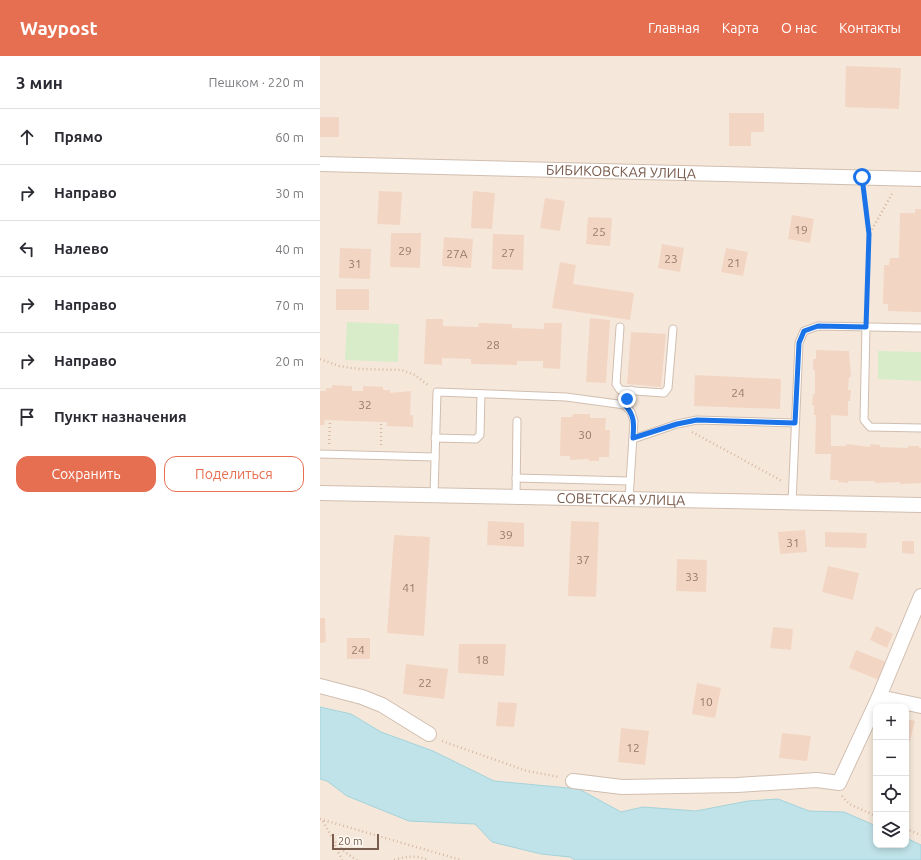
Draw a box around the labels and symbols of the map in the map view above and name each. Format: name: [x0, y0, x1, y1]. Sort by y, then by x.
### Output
street label: БИБИКОВСКАЯ УЛИЦА: [546, 162, 696, 181]
route start: [853, 168, 871, 186]
house number: 19: [794, 223, 808, 236]
house number: 25: [592, 225, 606, 238]
house number: 29: [398, 244, 412, 257]
house number: 27: [501, 246, 515, 259]
house number: 27А: [446, 247, 468, 260]
house number: 23: [664, 252, 678, 265]
house number: 21: [727, 256, 741, 269]
house number: 31: [348, 257, 362, 270]
house number: 28: [486, 338, 500, 351]
house number: 24: [731, 386, 745, 399]
route end: [618, 390, 636, 408]
house number: 32: [358, 398, 372, 411]
house number: 30: [578, 428, 592, 441]
street label: СОВЕТСКАЯ УЛИЦА: [556, 490, 685, 508]
house number: 39: [499, 528, 513, 541]
house number: 31: [786, 536, 800, 549]
house number: 37: [576, 553, 590, 566]
house number: 33: [685, 570, 699, 583]
house number: 41: [402, 581, 416, 594]
house number: 24: [351, 643, 365, 656]
house number: 18: [475, 653, 489, 666]
house number: 22: [418, 676, 432, 689]
house number: 10: [699, 695, 713, 708]
house number: 12: [626, 741, 640, 754]
scale bar: [332, 832, 379, 851]

